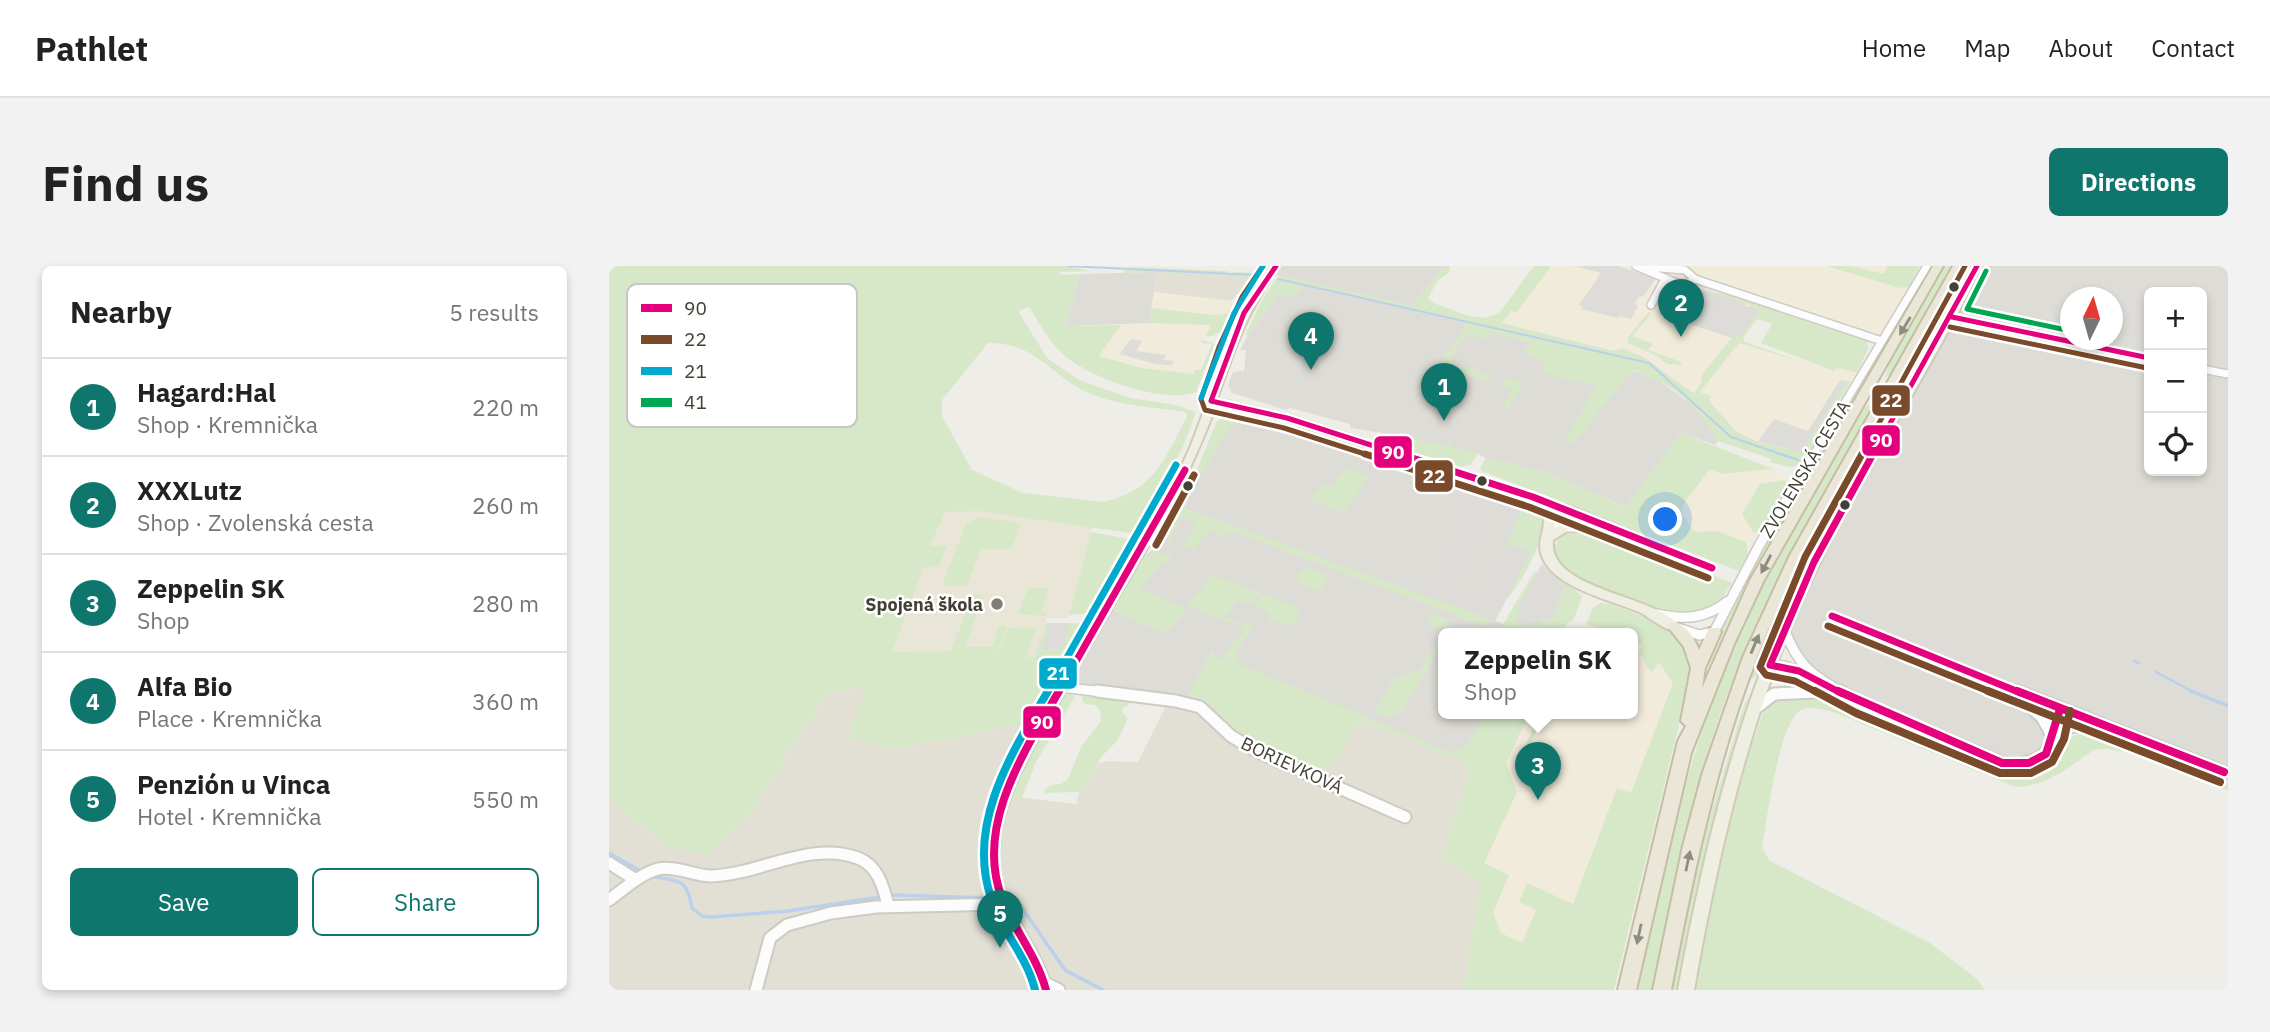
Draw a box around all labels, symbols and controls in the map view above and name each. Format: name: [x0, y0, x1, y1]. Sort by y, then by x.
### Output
text: Pathlet: [35, 27, 148, 70]
text: Home: [1862, 32, 1926, 64]
text: Map: [1964, 32, 2010, 64]
text: About: [2048, 32, 2113, 64]
text: Contact: [2151, 32, 2235, 64]
button: Directions: [2049, 148, 2228, 216]
text: Find us: [42, 151, 209, 214]
pin: 2: [1658, 279, 1704, 337]
unlabelled marker: [1947, 280, 1961, 294]
legend: [627, 284, 857, 427]
north arrow: [2060, 287, 2123, 350]
map controls: [2144, 287, 2207, 476]
button: +: [2144, 287, 2207, 350]
text: Nearby: [70, 292, 172, 331]
text: 90: [684, 296, 707, 320]
text: 5 results: [449, 297, 539, 327]
pin: 4: [1288, 312, 1334, 370]
one-way arrow: [1899, 316, 1912, 335]
text: 22: [684, 327, 707, 351]
button: −: [2144, 350, 2207, 413]
text: 21: [684, 359, 707, 383]
pin: 1: [1421, 363, 1467, 421]
text: Hagard:Hal: [137, 375, 276, 409]
line badge: 22: [1871, 384, 1911, 417]
text: 22: [1880, 388, 1902, 412]
text: 41: [684, 390, 707, 414]
text: 1: [86, 392, 100, 422]
text: 220 m: [472, 392, 539, 422]
street label: ZVOLENSKÁ CESTA: [1755, 396, 1855, 542]
text: Shop · Kremnička: [137, 409, 318, 439]
button: locate: [2144, 413, 2207, 476]
line badge: 90: [1861, 424, 1901, 457]
text: 90: [1870, 428, 1892, 452]
line badge: 90: [1373, 435, 1413, 469]
text: 90: [1382, 440, 1404, 464]
line badge: 22: [1414, 459, 1454, 493]
text: 22: [1423, 464, 1445, 488]
text: XXXLutz: [137, 473, 242, 507]
unlabelled marker: [1475, 474, 1489, 488]
unlabelled marker: [1181, 479, 1195, 493]
text: 2: [86, 490, 100, 520]
text: 260 m: [472, 490, 539, 520]
unlabelled marker: [1838, 498, 1852, 512]
your location: [1648, 502, 1682, 536]
text: Shop · Zvolenská cesta: [137, 507, 374, 537]
one-way arrow: [1760, 554, 1771, 574]
text: Zeppelin SK: [137, 571, 285, 605]
text: 3: [86, 588, 100, 618]
text: 280 m: [472, 588, 539, 618]
place label: Spojená škola: [865, 593, 983, 616]
marker: Spojená škola: [989, 596, 1005, 612]
text: Shop: [137, 605, 190, 635]
popup: [1438, 628, 1638, 719]
one-way arrow: [1749, 634, 1761, 654]
text: Zeppelin SK: [1464, 642, 1612, 676]
line badge: 21: [1038, 657, 1078, 690]
text: 21: [1047, 661, 1070, 685]
text: Alfa Bio: [137, 669, 232, 703]
text: Shop: [1464, 676, 1517, 706]
text: 4: [86, 686, 100, 716]
text: 360 m: [472, 686, 539, 716]
text: Place · Kremnička: [137, 703, 322, 733]
line badge: 90: [1022, 705, 1062, 739]
text: 90: [1031, 710, 1053, 734]
street label: BORIEVKOVÁ: [1237, 731, 1347, 799]
pin: 3: [1515, 742, 1561, 800]
text: Penzión u Vinca: [137, 767, 331, 801]
text: 5: [86, 784, 100, 814]
text: 550 m: [472, 784, 539, 814]
text: Hotel · Kremnička: [137, 801, 321, 831]
one-way arrow: [1682, 850, 1693, 872]
button: Save: [70, 868, 298, 936]
button: Share: [312, 868, 539, 936]
pin: 5: [977, 890, 1023, 948]
one-way arrow: [1634, 923, 1645, 945]

